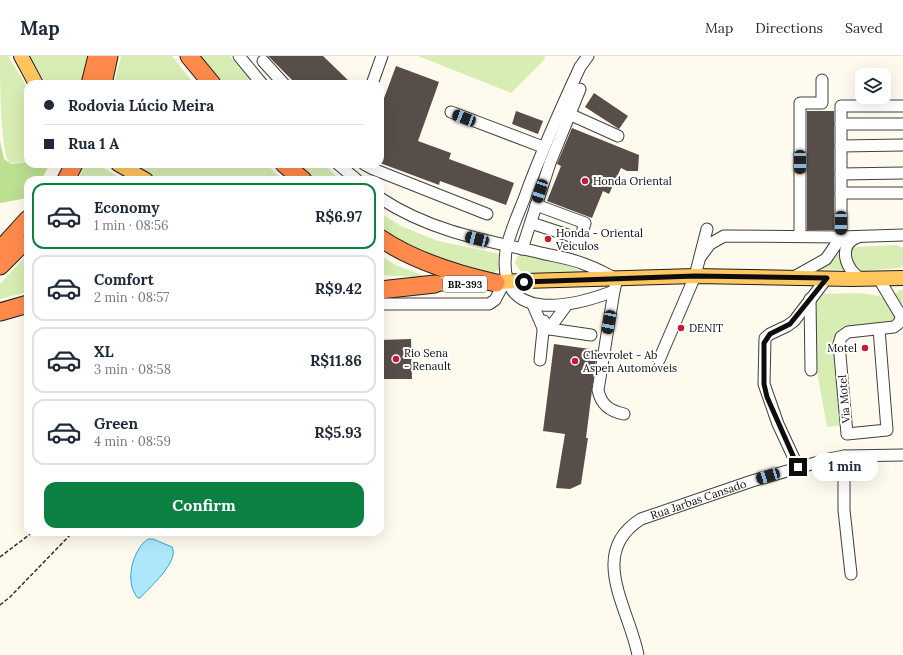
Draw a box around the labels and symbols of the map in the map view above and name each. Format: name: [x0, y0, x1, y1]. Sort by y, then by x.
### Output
car: [451, 108, 477, 128]
car: [794, 150, 806, 174]
place label: Honda Oriental: [593, 174, 672, 188]
marker: Honda Oriental: [580, 176, 590, 186]
car: [531, 178, 549, 204]
car: [835, 211, 847, 235]
place label: Honda - Oriental Veículos: [555, 226, 643, 253]
car: [464, 230, 490, 248]
marker: Honda - Oriental Veículos: [543, 234, 553, 244]
route start: [515, 273, 533, 291]
road number: BR-393: [443, 276, 487, 292]
car: [601, 309, 617, 335]
place label: DENIT: [689, 321, 723, 335]
marker: DENIT: [676, 323, 686, 333]
place label: Motel: [827, 341, 857, 355]
marker: Motel: [860, 343, 870, 353]
place label: Rio Sena - Renault: [404, 346, 452, 373]
place label: Chevrolet - Ab Aspen Automóveis: [582, 348, 677, 375]
marker: Rio Sena - Renault: [391, 354, 401, 364]
marker: Chevrolet - Ab Aspen Automóveis: [570, 356, 580, 366]
street label: Via Motel: [835, 374, 853, 425]
callout: 1 min: [812, 453, 878, 481]
route end: [789, 458, 807, 476]
car: [755, 467, 781, 485]
street label: Rua Jarbas Cansado: [649, 476, 748, 522]

